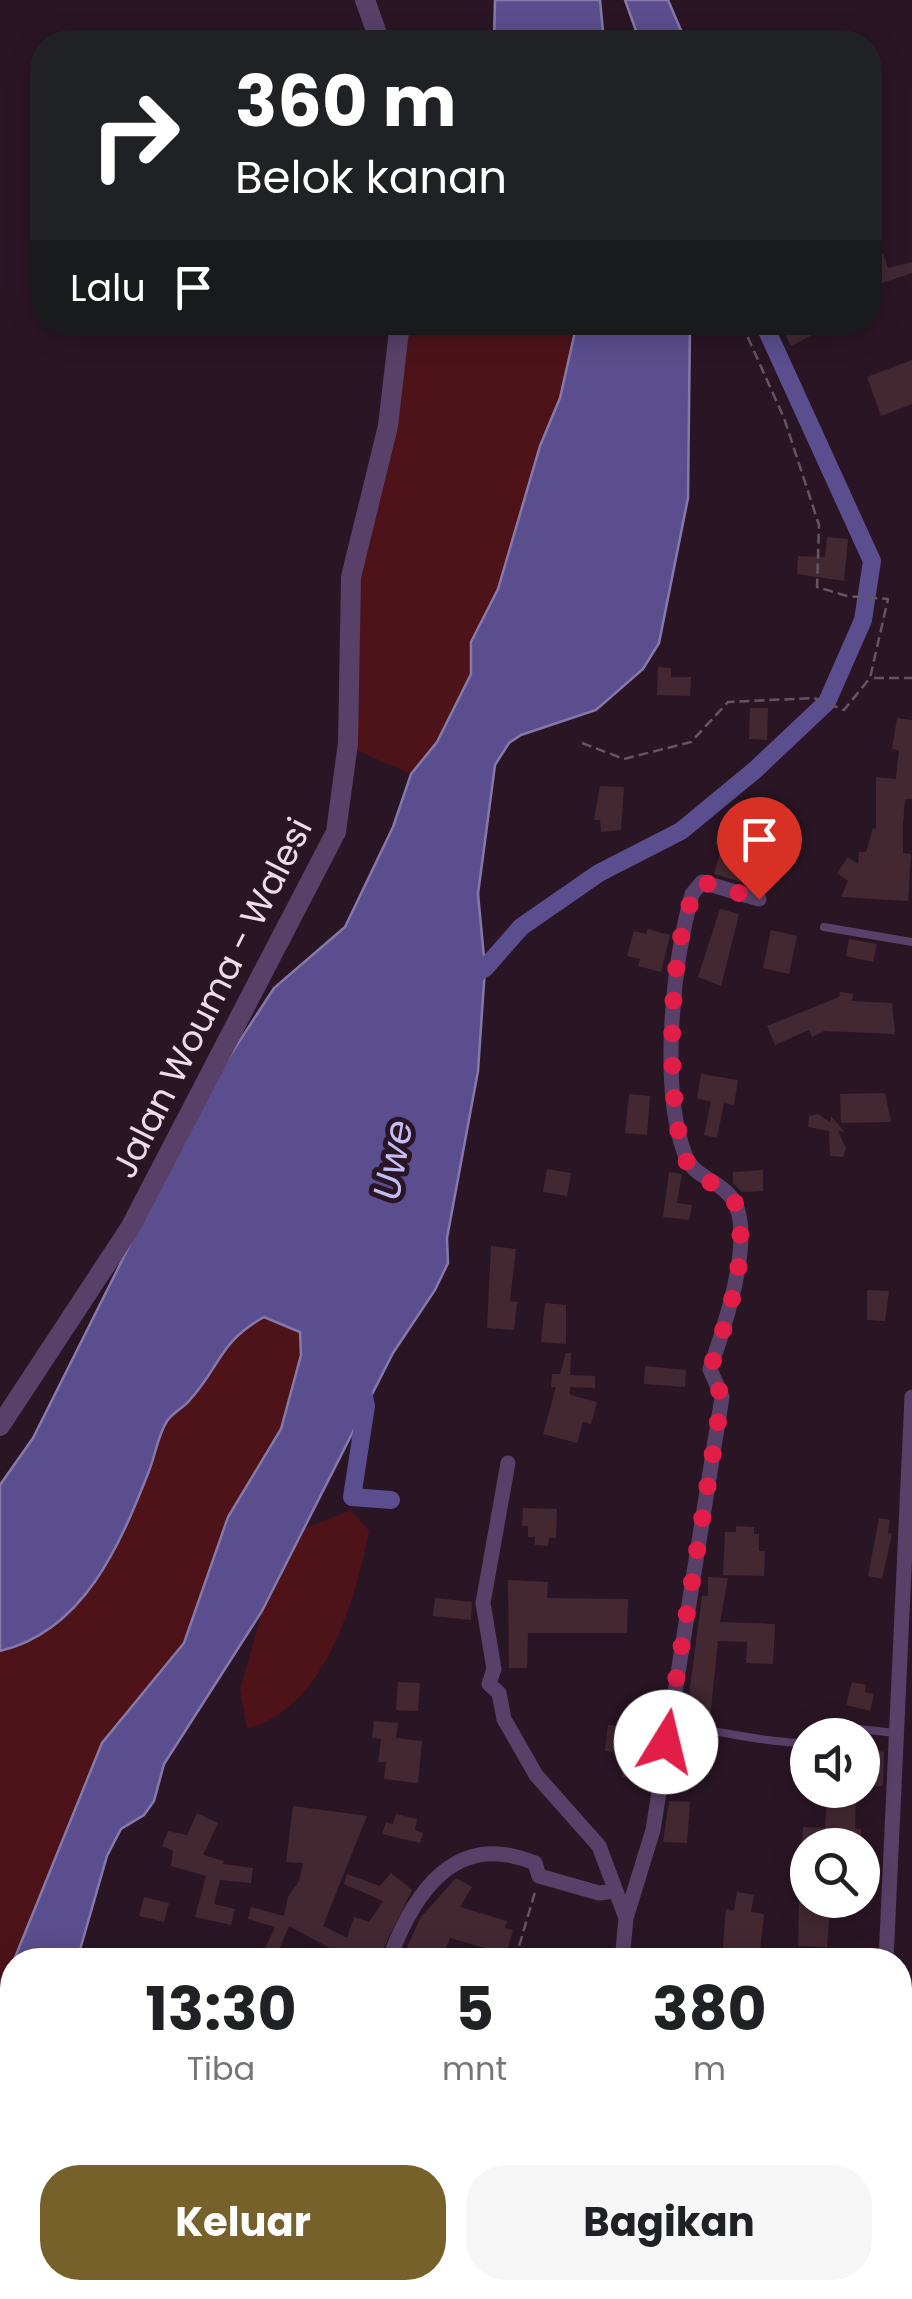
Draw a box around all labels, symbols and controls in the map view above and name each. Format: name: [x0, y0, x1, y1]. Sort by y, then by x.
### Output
text: 360 m: [235, 52, 457, 151]
icon: right: [70, 70, 200, 200]
text: Belok kanan: [235, 146, 507, 209]
icon: arrive: [166, 260, 221, 315]
text: Lalu: [70, 261, 146, 314]
pin: [717, 797, 802, 900]
street label: Jalan Wouma - Walesi: [99, 809, 324, 1186]
icon: arrive: [732, 812, 787, 867]
water label: Uwe: [359, 1116, 426, 1204]
position arrow: [614, 1690, 718, 1794]
map controls: [790, 1718, 880, 1918]
button: sound: [790, 1718, 880, 1808]
button: search: [790, 1828, 880, 1918]
text: 13:30: [145, 1967, 297, 2051]
text: 5: [455, 1967, 494, 2051]
text: 380: [652, 1967, 767, 2051]
text: Tiba: [187, 2046, 255, 2091]
text: mnt: [442, 2046, 507, 2091]
text: m: [693, 2046, 726, 2091]
button: Keluar: [40, 2165, 446, 2280]
button: Bagikan: [466, 2165, 872, 2280]

